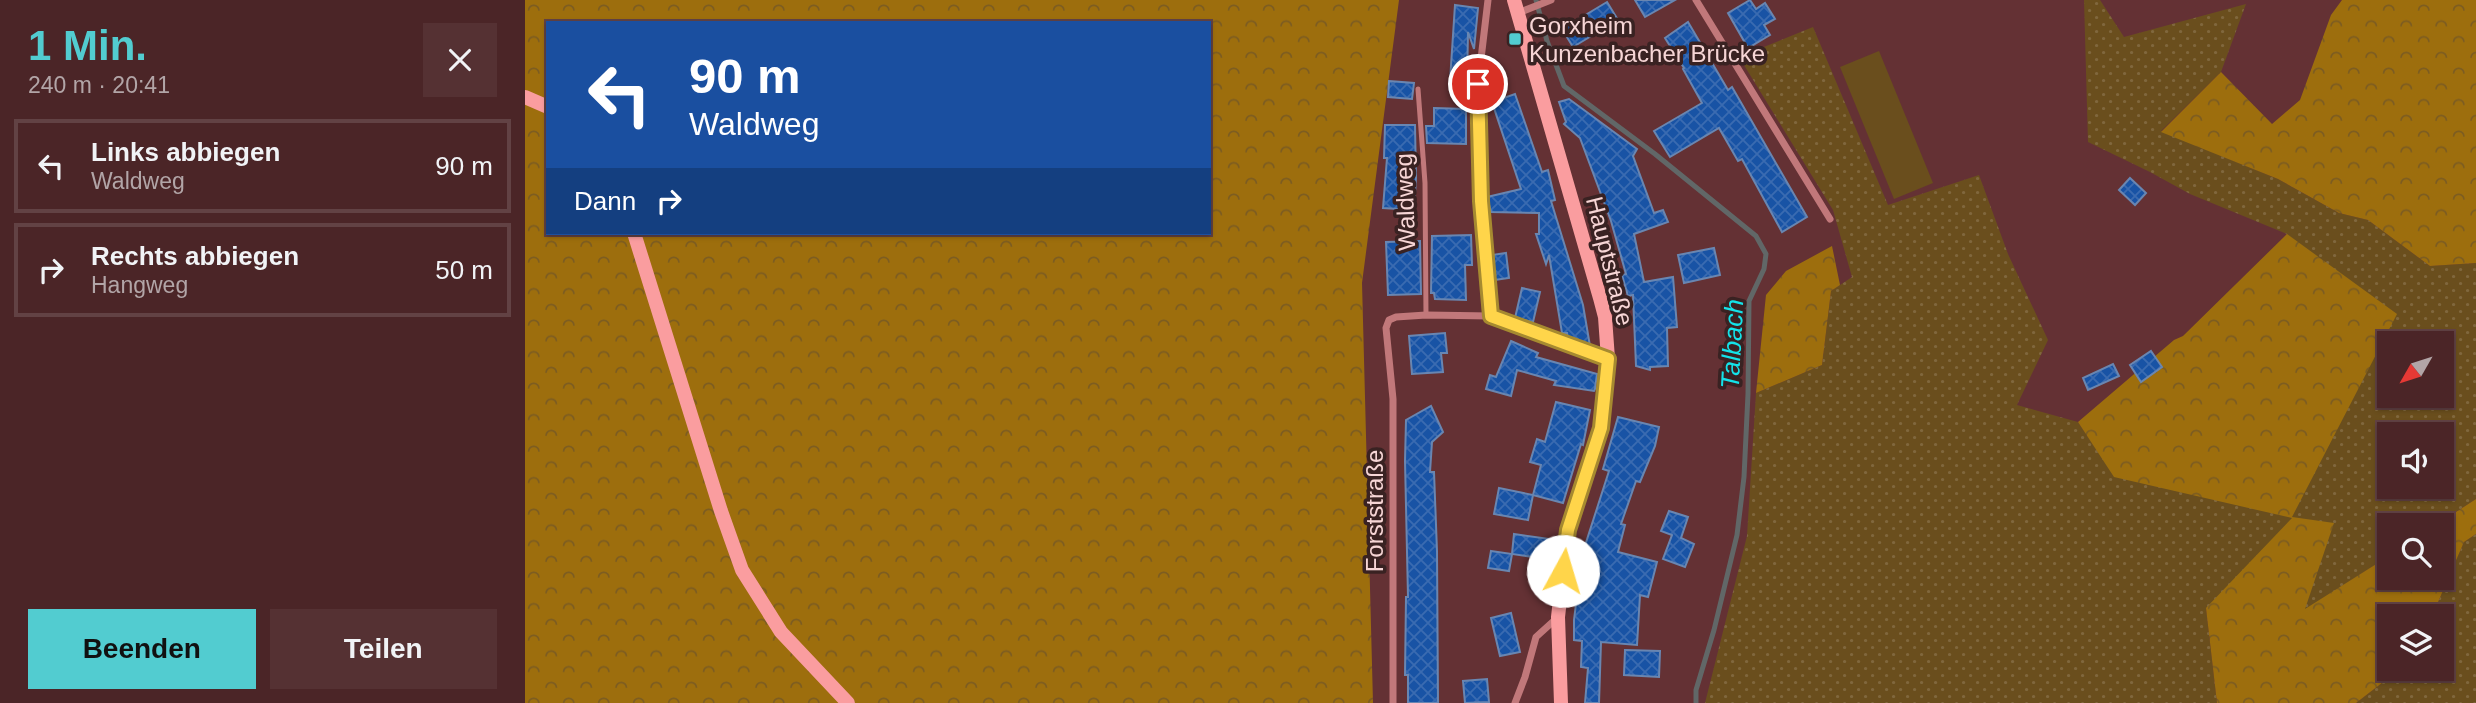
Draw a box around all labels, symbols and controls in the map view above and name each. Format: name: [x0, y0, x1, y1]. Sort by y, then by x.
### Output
place label: Gorxheim Kunzenbacher Brücke: [1529, 12, 1765, 67]
text: 1 Min.: [28, 22, 147, 69]
button: close: [423, 23, 497, 97]
marker: Gorxheim Kunzenbacher Brücke: [1507, 31, 1523, 47]
icon: left: [574, 49, 665, 140]
text: 90 m: [689, 49, 801, 103]
pin: [1448, 54, 1508, 114]
icon: arrive: [1459, 65, 1497, 103]
text: 240 m · 20:41: [28, 72, 170, 98]
text: Waldweg: [689, 106, 819, 142]
text: Links abbiegen: [91, 137, 280, 167]
icon: left: [32, 147, 70, 185]
text: 90 m: [435, 151, 493, 181]
street label: Waldweg: [1390, 153, 1420, 251]
text: Waldweg: [91, 168, 185, 194]
icon: right: [650, 182, 688, 220]
text: Dann: [574, 186, 636, 216]
street label: Hauptstraße: [1581, 194, 1639, 328]
text: Rechts abbiegen: [91, 241, 299, 271]
icon: right: [32, 251, 70, 289]
text: 50 m: [435, 255, 493, 285]
text: Hangweg: [91, 272, 188, 298]
water label: Talbach: [1715, 298, 1749, 390]
north arrow: [2377, 331, 2453, 408]
map controls: [2377, 331, 2454, 681]
button: sound: [2377, 422, 2454, 499]
street label: Forststraße: [1361, 450, 1388, 572]
button: search: [2377, 513, 2454, 590]
position arrow: [1526, 534, 1600, 608]
button: layers: [2377, 604, 2454, 681]
button: Beenden: [28, 609, 256, 689]
button: Teilen: [270, 609, 497, 689]

